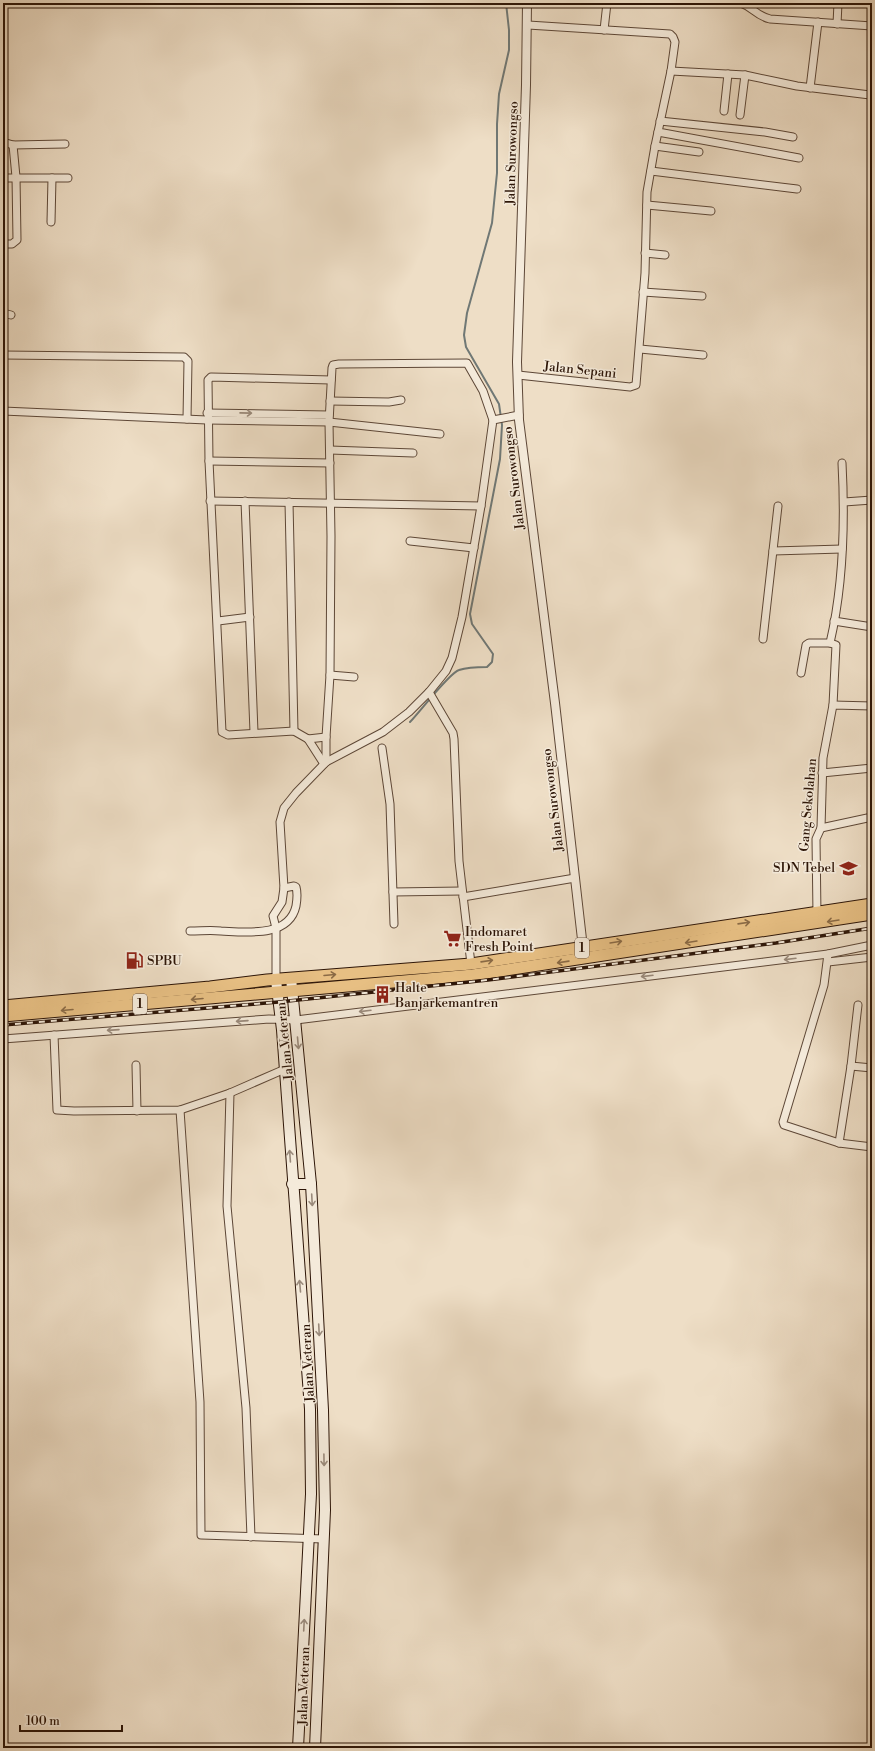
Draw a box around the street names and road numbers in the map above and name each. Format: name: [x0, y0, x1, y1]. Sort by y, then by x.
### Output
street label: Jalan Surowongso: [502, 101, 522, 206]
street label: Jalan Sepani: [542, 358, 617, 382]
street label: Jalan Surowongso: [500, 425, 528, 532]
street label: Jalan Surowongso: [539, 747, 567, 854]
street label: Gang Sekolahan: [796, 757, 820, 852]
road number: 1: [575, 938, 589, 958]
road number: 1: [133, 994, 147, 1014]
street label: Jalan Veteran: [273, 1001, 297, 1082]
street label: Jalan Veteran: [298, 1323, 318, 1404]
street label: Jalan Veteran: [295, 1646, 313, 1727]

